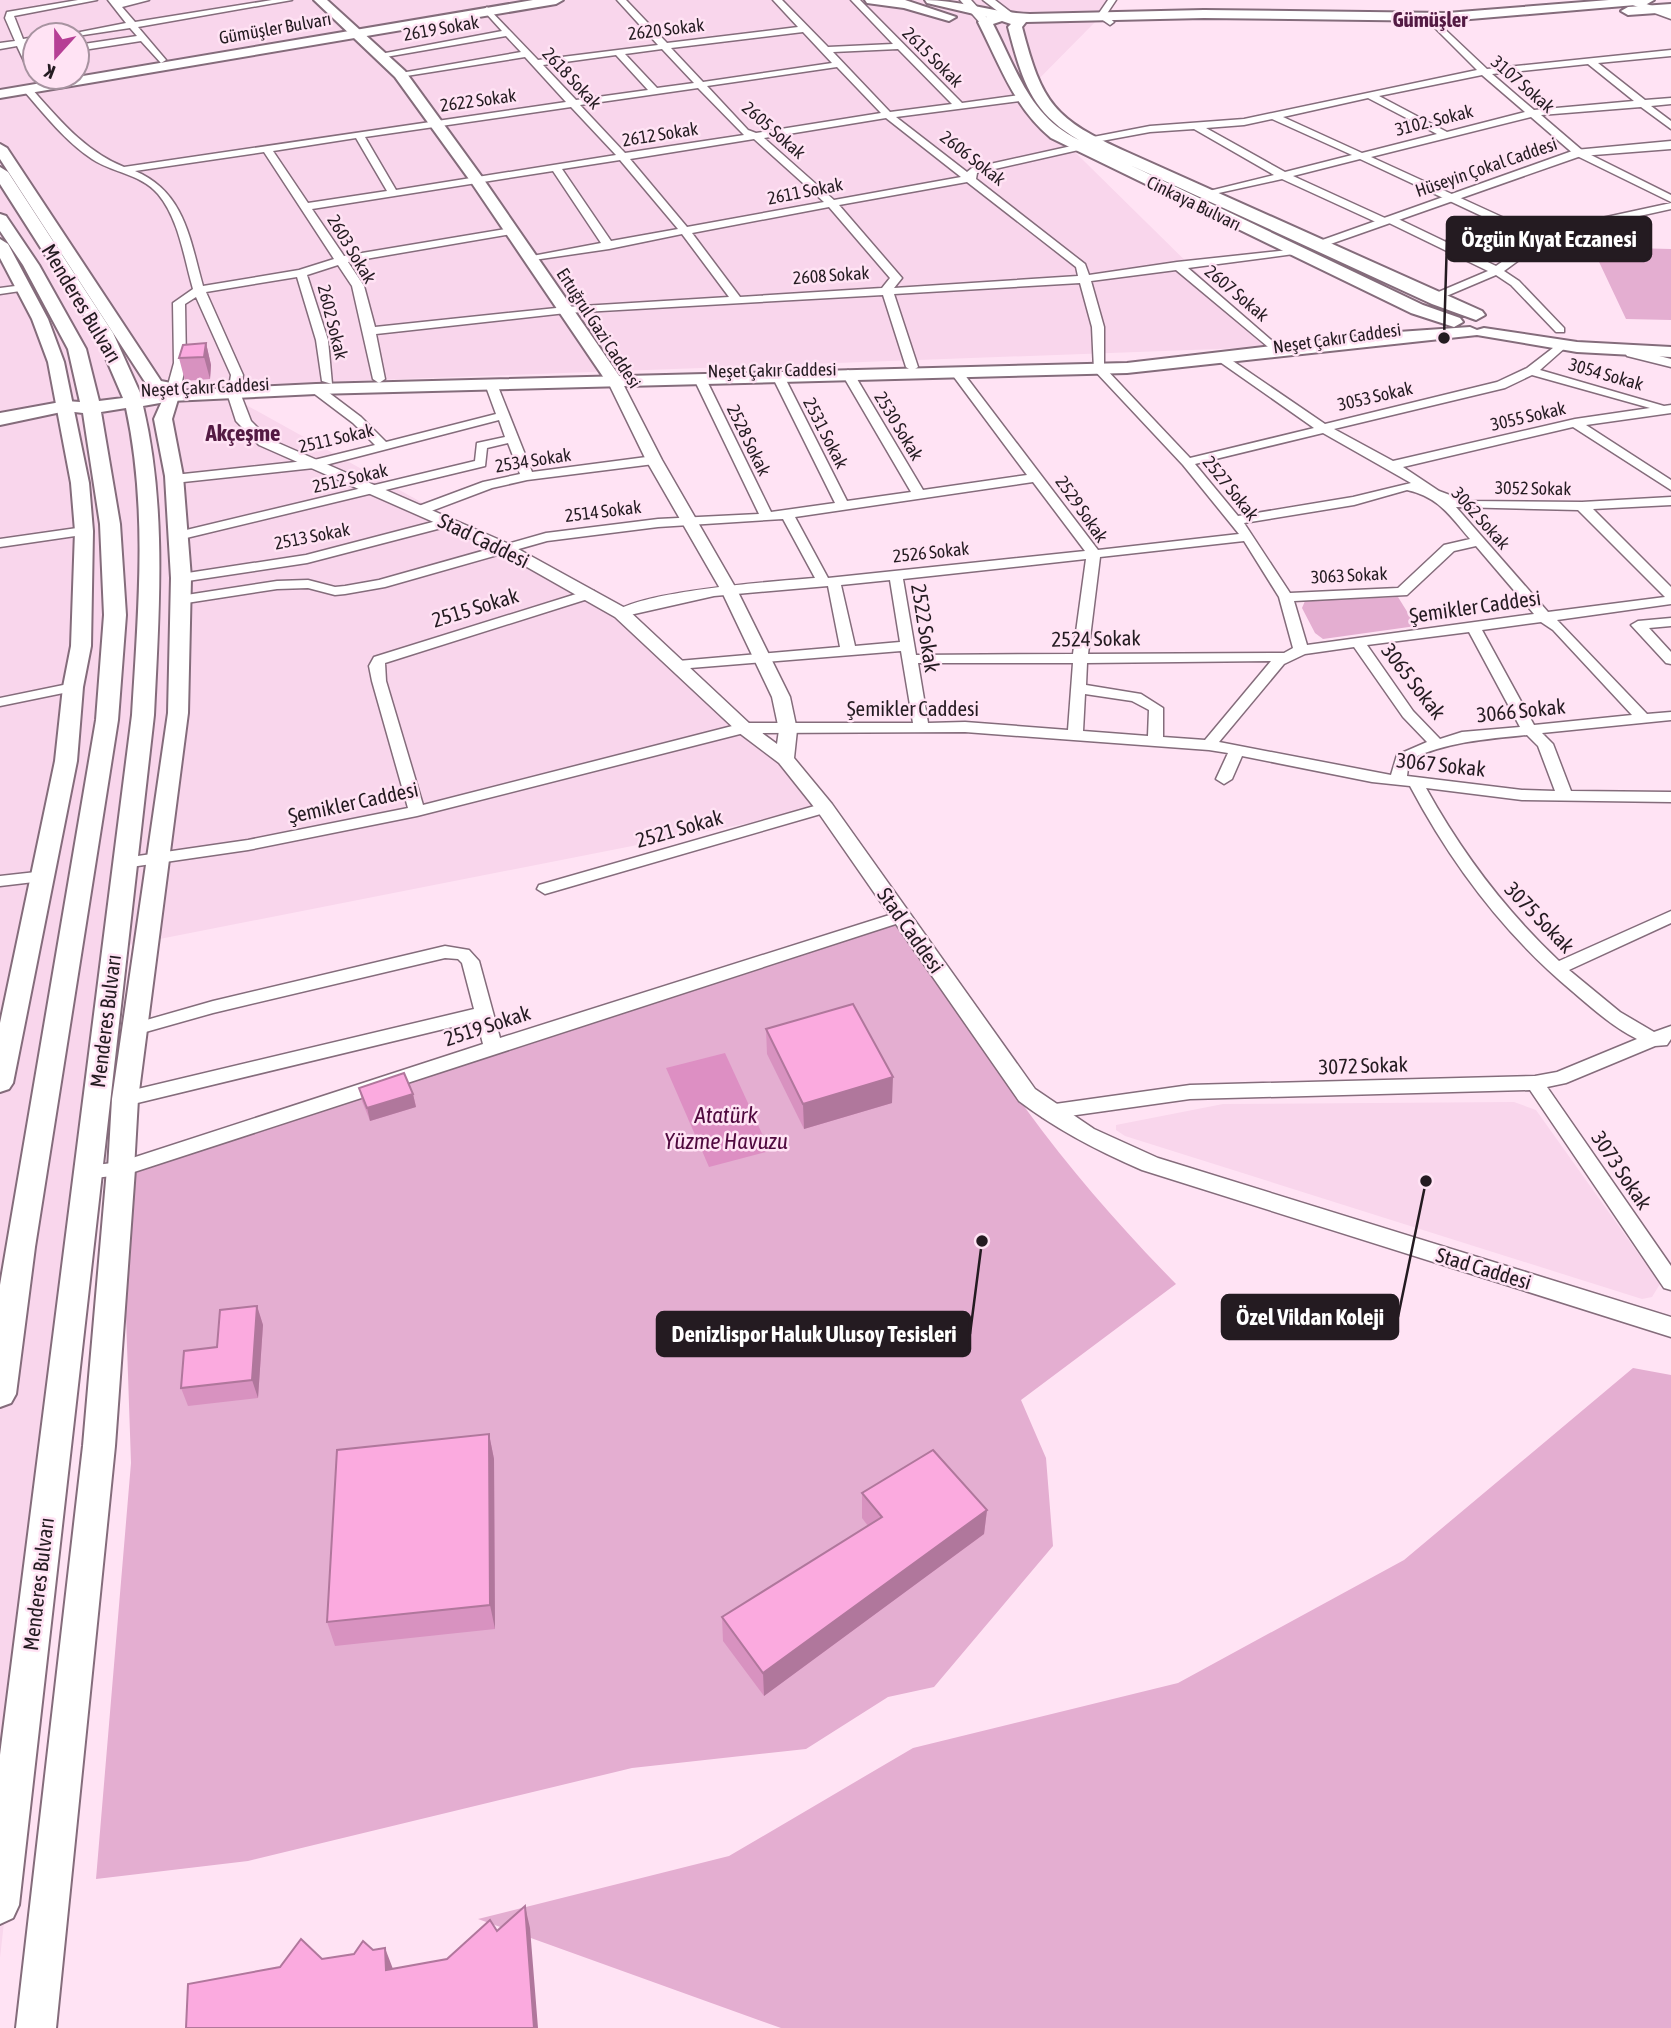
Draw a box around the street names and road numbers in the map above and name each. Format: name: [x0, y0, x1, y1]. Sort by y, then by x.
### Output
street label: Gümüşler Bulvarı: [217, 8, 333, 48]
street label: 2619 Sokak: [401, 11, 481, 45]
street label: 2620 Sokak: [627, 14, 705, 44]
street label: 2615 Sokak: [899, 23, 968, 92]
street label: 2618 Sokak: [538, 43, 606, 113]
street label: 3107 Sokak: [1487, 51, 1559, 117]
street label: 2622 Sokak: [439, 84, 517, 116]
street label: 2605 Sokak: [738, 97, 810, 163]
street label: 3102. Sokak: [1393, 100, 1475, 140]
street label: 2612 Sokak: [621, 118, 700, 150]
street label: 2606 Sokak: [936, 126, 1010, 190]
street label: Hüseyin Çokal Caddesi: [1412, 133, 1560, 201]
street label: Cinkaya Bulvarı: [1143, 171, 1245, 235]
street label: 2611 Sokak: [765, 173, 845, 209]
street label: 2603 Sokak: [323, 211, 381, 287]
street label: Menderes Bulvarı: [37, 239, 127, 367]
street label: 2607 Sokak: [1201, 260, 1273, 326]
street label: 2608 Sokak: [792, 262, 870, 288]
street label: Ertuğrul Gazi Caddesi: [552, 264, 646, 392]
street label: 2602 Sokak: [314, 282, 352, 362]
street label: Neşet Çakır Caddesi: [1272, 319, 1402, 357]
street label: 3054 Sokak: [1566, 353, 1646, 395]
street label: Neşet Çakır Caddesi: [707, 358, 837, 382]
street label: Neşet Çakır Caddesi: [140, 373, 270, 401]
street label: 3053 Sokak: [1335, 377, 1415, 415]
street label: 2530 Sokak: [870, 388, 928, 464]
street label: 2531 Sokak: [799, 394, 853, 472]
street label: 3055 Sokak: [1488, 397, 1568, 435]
street label: 2528 Sokak: [723, 401, 775, 479]
street label: 2511 Sokak: [296, 419, 376, 457]
street label: 2534 Sokak: [494, 444, 573, 476]
street label: 2527 Sokak: [1199, 452, 1263, 524]
street label: 2512 Sokak: [310, 459, 390, 497]
street label: 2529 Sokak: [1051, 472, 1113, 546]
street label: 3052 Sokak: [1495, 477, 1572, 499]
street label: 3062 Sokak: [1448, 483, 1514, 554]
street label: 2514 Sokak: [564, 496, 642, 526]
street label: Stad Caddesi: [435, 508, 533, 572]
street label: 2513 Sokak: [272, 518, 352, 554]
street label: 2526 Sokak: [892, 538, 970, 566]
street label: 3063 Sokak: [1310, 563, 1388, 587]
street label: 2515 Sokak: [429, 582, 521, 632]
street label: 2522 Sokak: [907, 582, 945, 674]
street label: Şemikler Caddesi: [1408, 585, 1542, 627]
street label: 2524 Sokak: [1051, 625, 1141, 651]
street label: 3065 Sokak: [1377, 638, 1451, 724]
street label: 3066 Sokak: [1475, 693, 1567, 727]
street label: Şemikler Caddesi: [847, 696, 979, 720]
street label: 3067 Sokak: [1395, 747, 1487, 781]
street label: Şemikler Caddesi: [286, 776, 420, 828]
street label: 2521 Sokak: [633, 804, 725, 852]
street label: 3075 Sokak: [1500, 877, 1580, 957]
street label: Stad Caddesi: [873, 883, 949, 977]
street label: Menderes Bulvarı: [85, 953, 125, 1089]
street label: 2519 Sokak: [441, 1000, 533, 1050]
street label: 3072 Sokak: [1318, 1051, 1408, 1079]
street label: 3073 Sokak: [1587, 1126, 1657, 1214]
street label: Stad Caddesi: [1433, 1242, 1535, 1294]
street label: Menderes Bulvarı: [18, 1516, 58, 1652]

